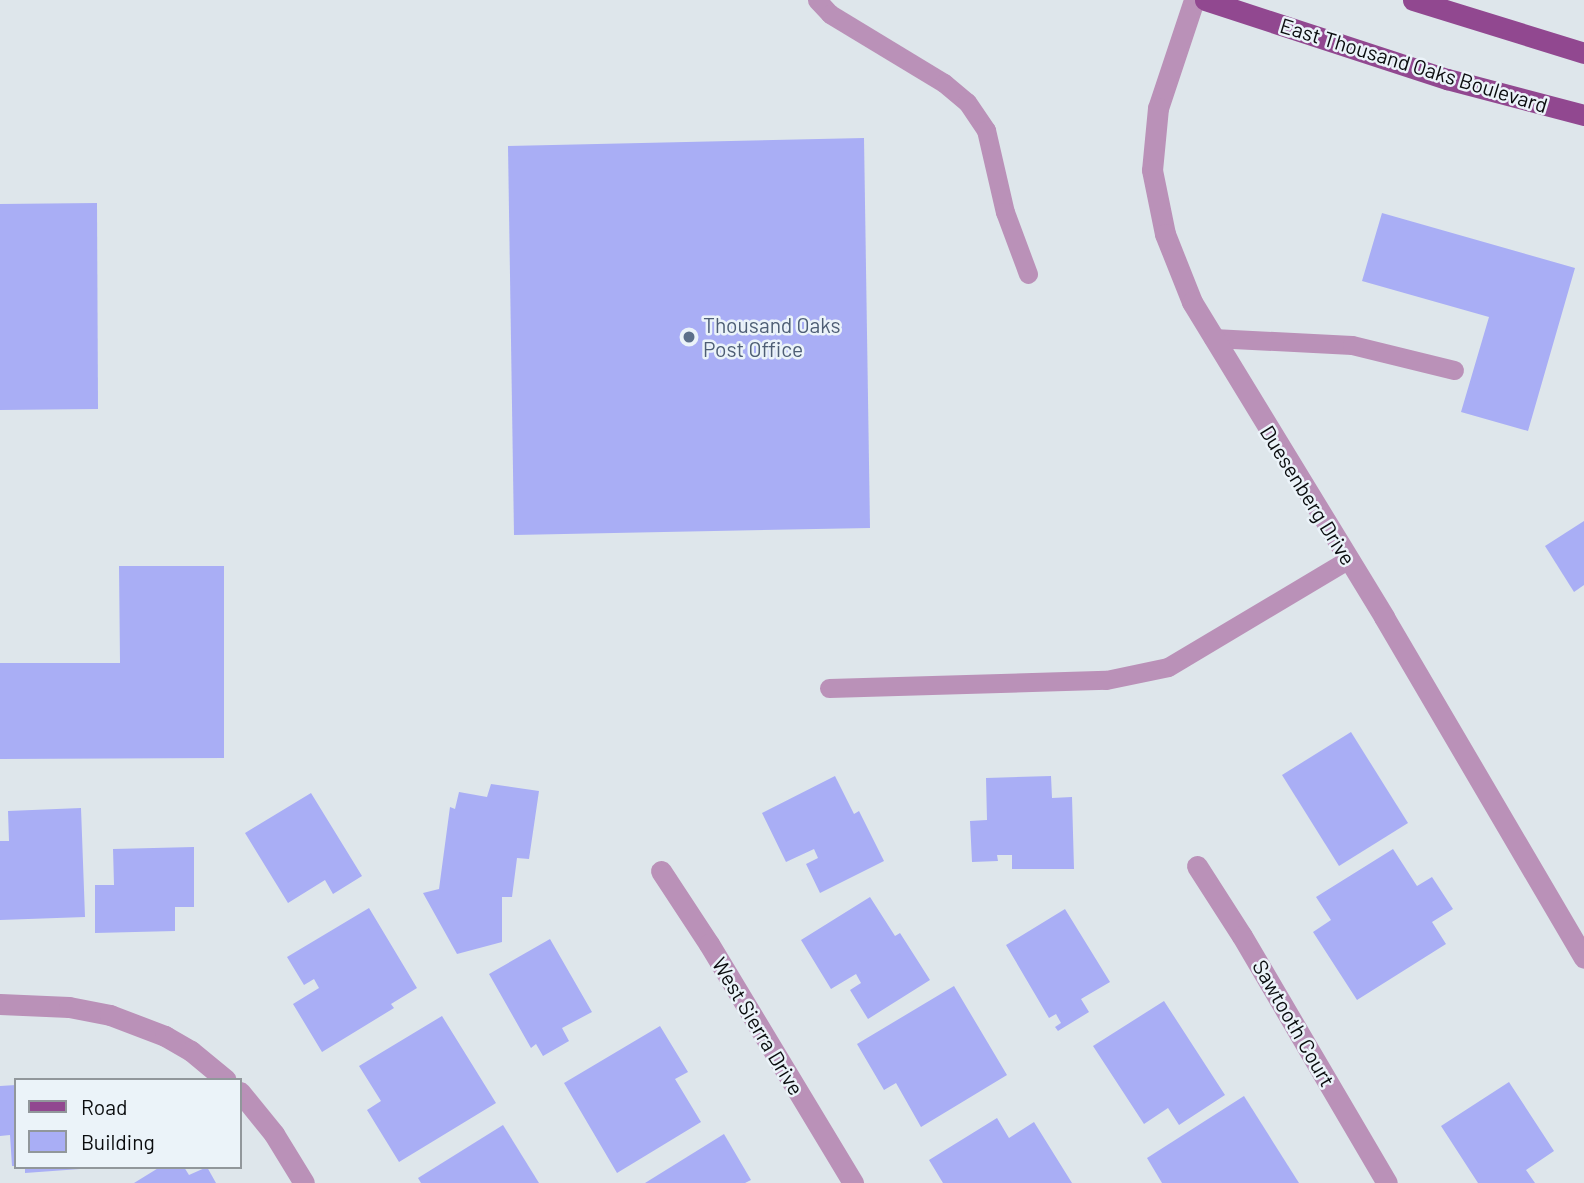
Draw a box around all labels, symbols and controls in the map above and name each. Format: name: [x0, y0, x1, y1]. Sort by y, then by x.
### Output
street label: East Thousand Oaks Boulevard: [1277, 12, 1551, 118]
place label: Thousand Oaks Post Office: [703, 312, 841, 362]
marker: Thousand Oaks Post Office: [681, 329, 697, 345]
street label: Duesenberg Drive: [1255, 421, 1361, 569]
street label: West Sierra Drive: [707, 953, 809, 1099]
street label: Sawtooth Court: [1248, 955, 1340, 1091]
legend: [14, 1078, 242, 1169]
text: Road: [81, 1094, 127, 1119]
text: Building: [81, 1129, 155, 1154]

